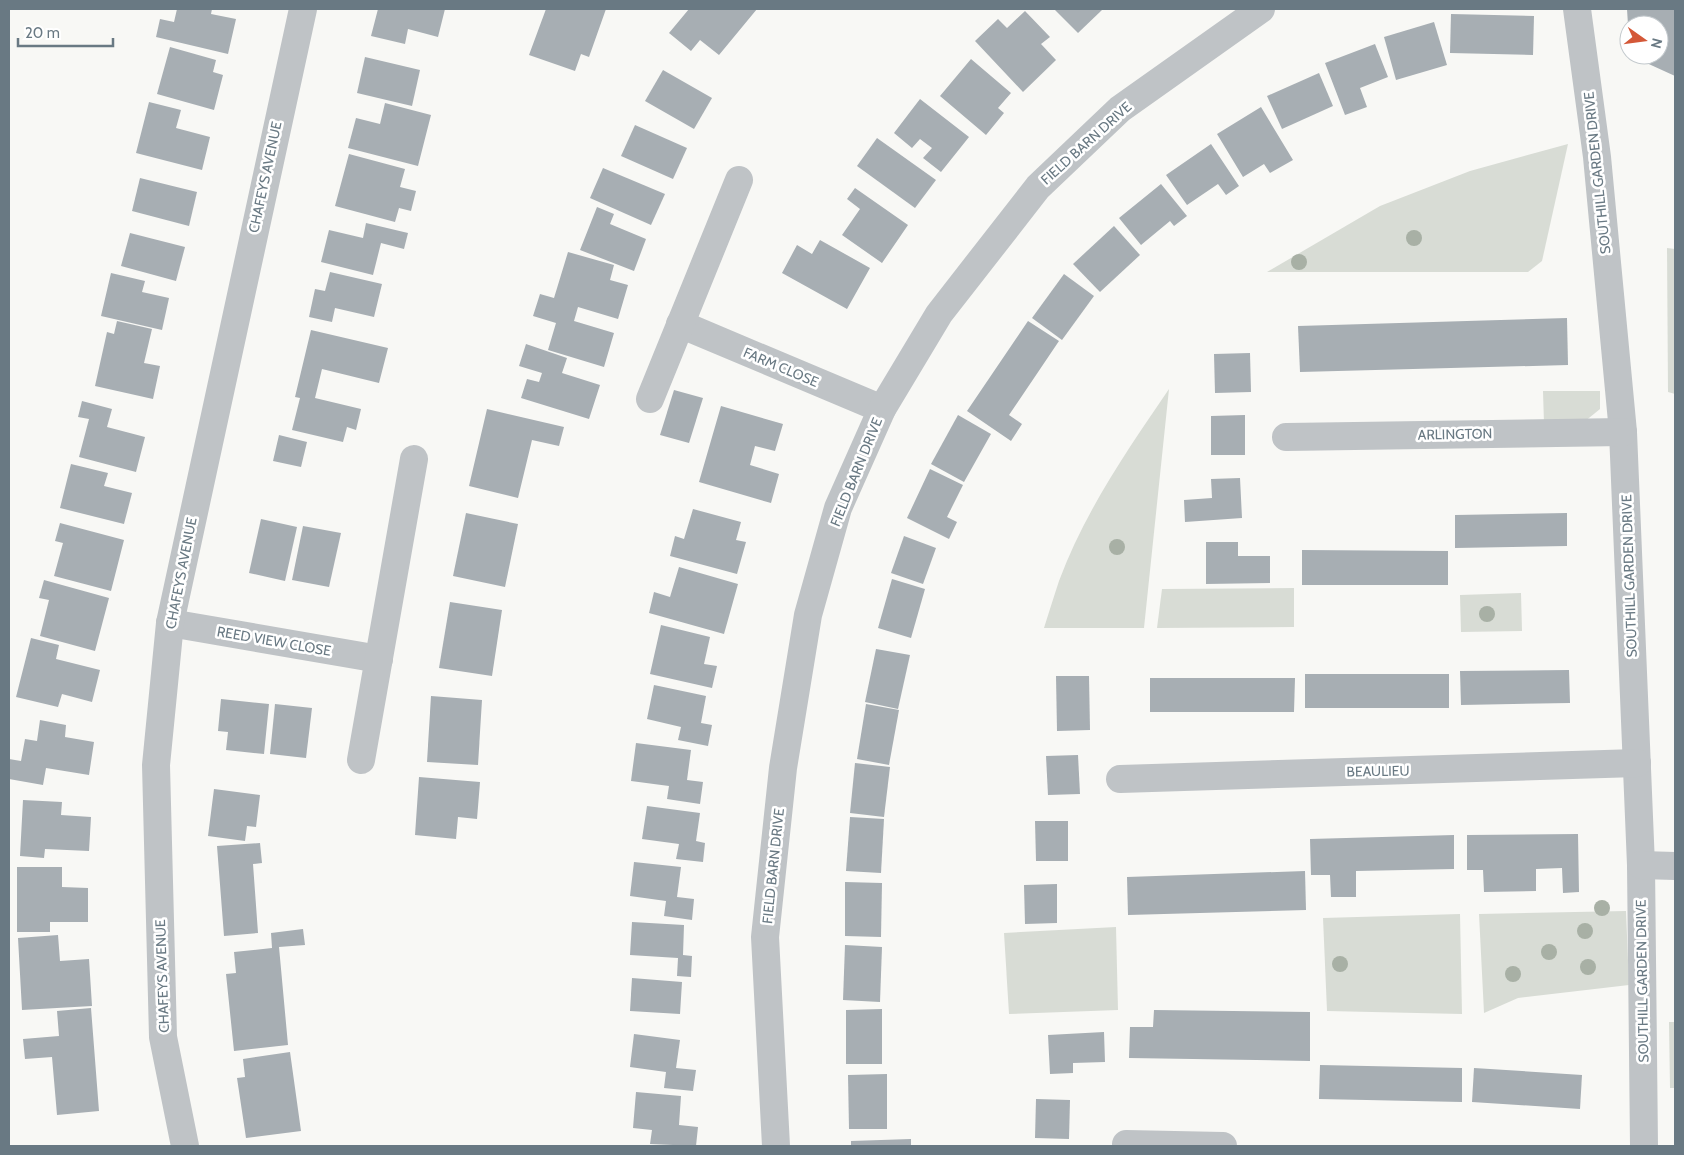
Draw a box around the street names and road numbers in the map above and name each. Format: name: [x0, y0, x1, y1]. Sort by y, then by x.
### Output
street label: SOUTHILL GARDEN DRIVE: [1580, 91, 1614, 255]
street label: FIELD BARN DRIVE: [1037, 97, 1135, 188]
street label: CHAFEYS AVENUE: [244, 119, 286, 234]
street label: FARM CLOSE: [741, 343, 822, 391]
street label: FIELD BARN DRIVE: [826, 415, 886, 529]
street label: ARLINGTON: [1418, 424, 1492, 444]
street label: SOUTHILL GARDEN DRIVE: [1617, 494, 1641, 658]
street label: CHAFEYS AVENUE: [161, 515, 201, 630]
street label: REED VIEW CLOSE: [216, 622, 333, 660]
street label: BEAULIEU: [1346, 761, 1410, 781]
street label: FIELD BARN DRIVE: [758, 807, 788, 925]
street label: SOUTHILL GARDEN DRIVE: [1632, 899, 1652, 1063]
street label: CHAFEYS AVENUE: [151, 919, 173, 1033]

